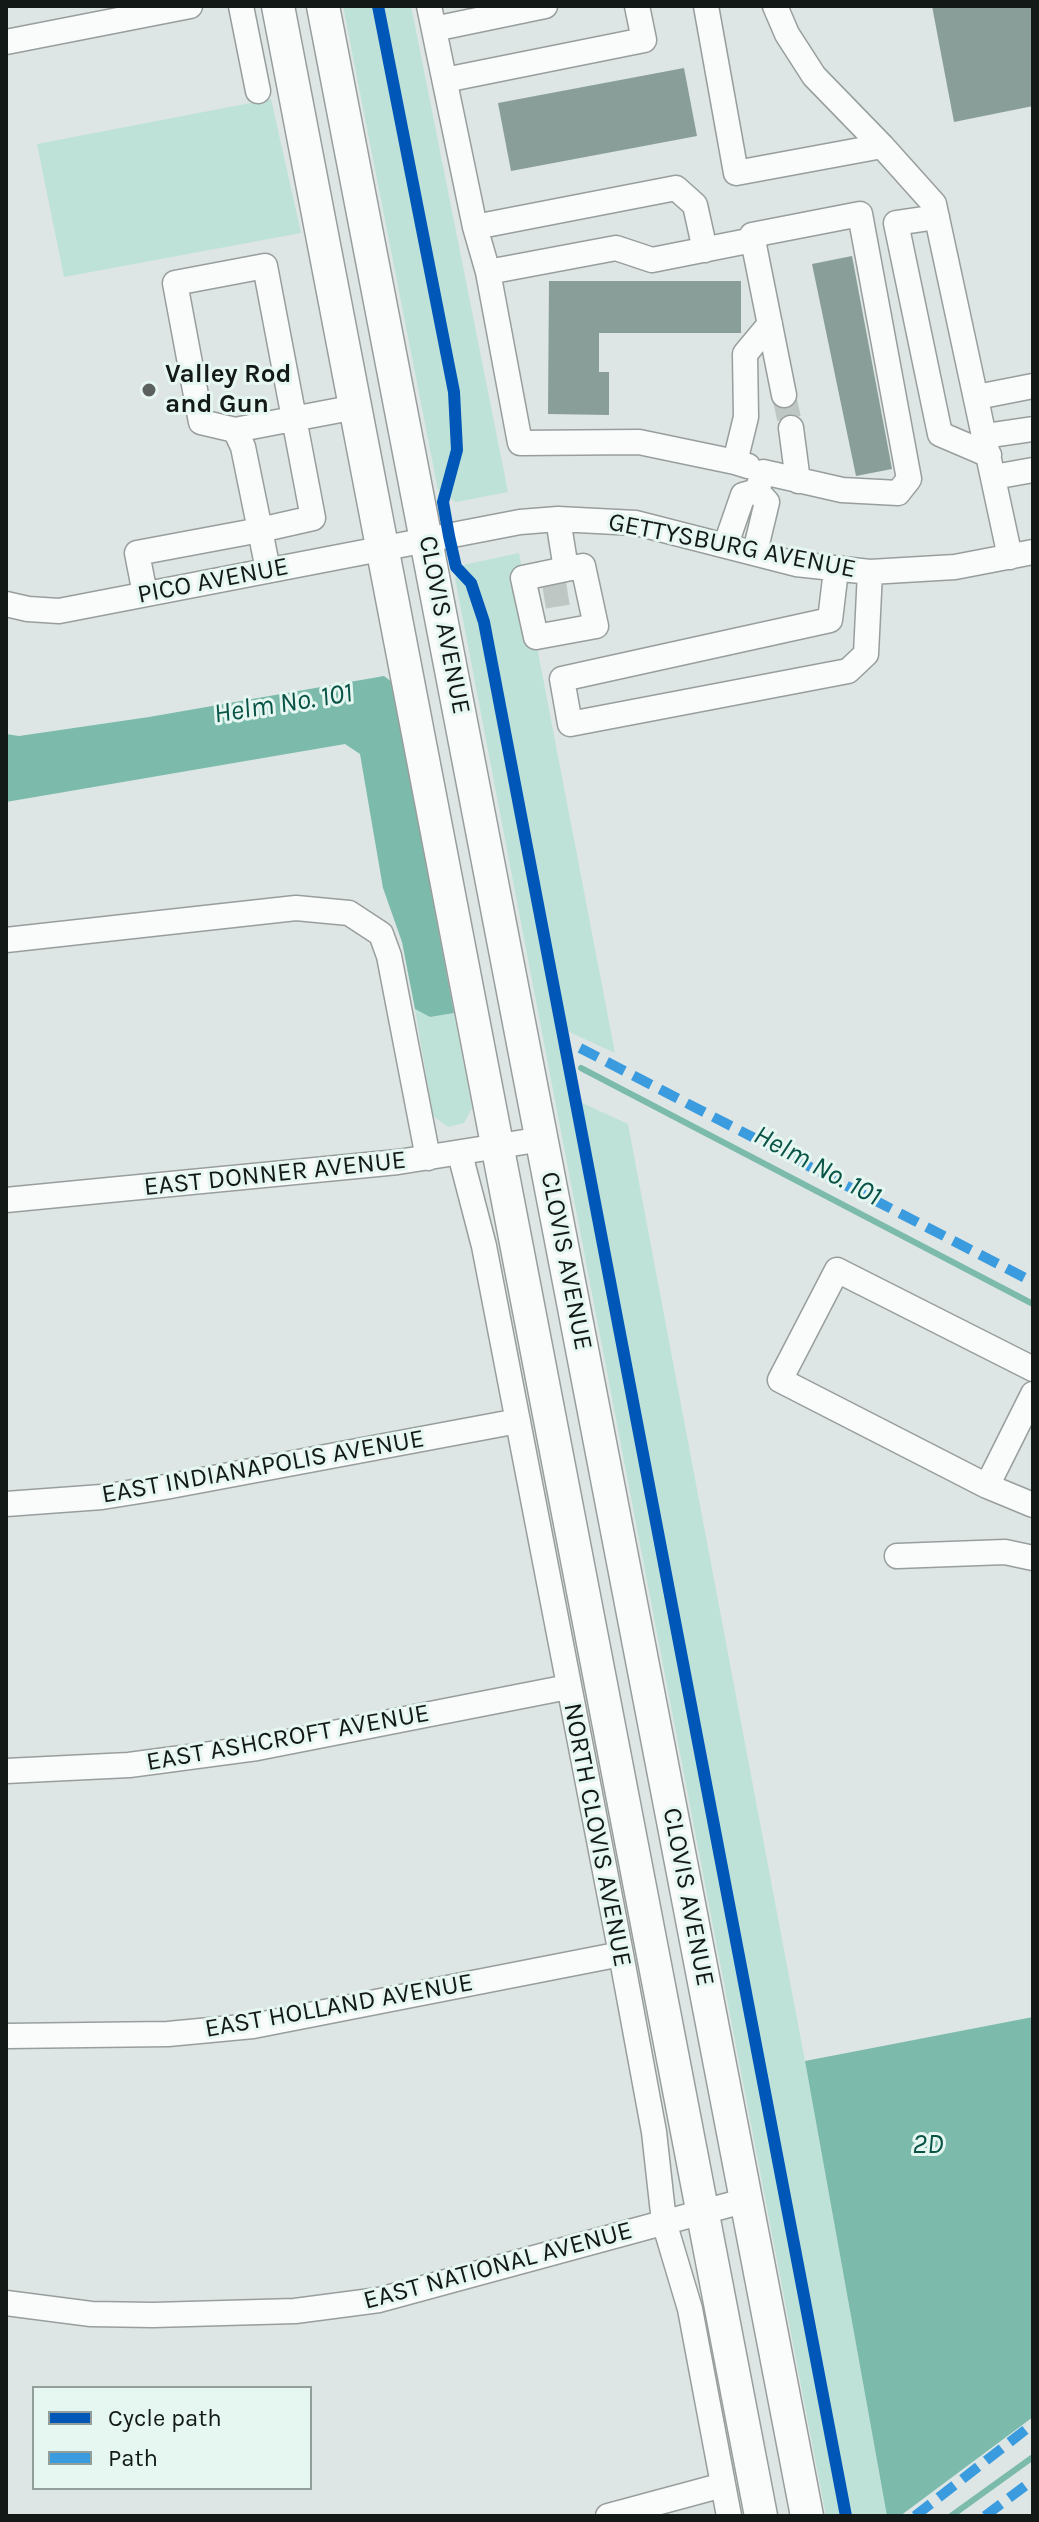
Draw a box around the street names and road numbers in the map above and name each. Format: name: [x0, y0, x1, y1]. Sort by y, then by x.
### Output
street label: GETTYSBURG AVENUE: [606, 507, 858, 585]
street label: CLOVIS AVENUE: [411, 533, 477, 717]
street label: PICO AVENUE: [135, 551, 291, 611]
street label: EAST DONNER AVENUE: [142, 1145, 408, 1203]
street label: CLOVIS AVENUE: [533, 1169, 599, 1353]
street label: EAST INDIANAPOLIS AVENUE: [99, 1423, 427, 1511]
street label: EAST ASHCROFT AVENUE: [144, 1698, 432, 1778]
street label: NORTH CLOVIS AVENUE: [556, 1700, 638, 1970]
street label: CLOVIS AVENUE: [655, 1805, 721, 1989]
street label: EAST HOLLAND AVENUE: [202, 1967, 476, 2045]
street label: EAST NATIONAL AVENUE: [360, 2215, 636, 2317]

